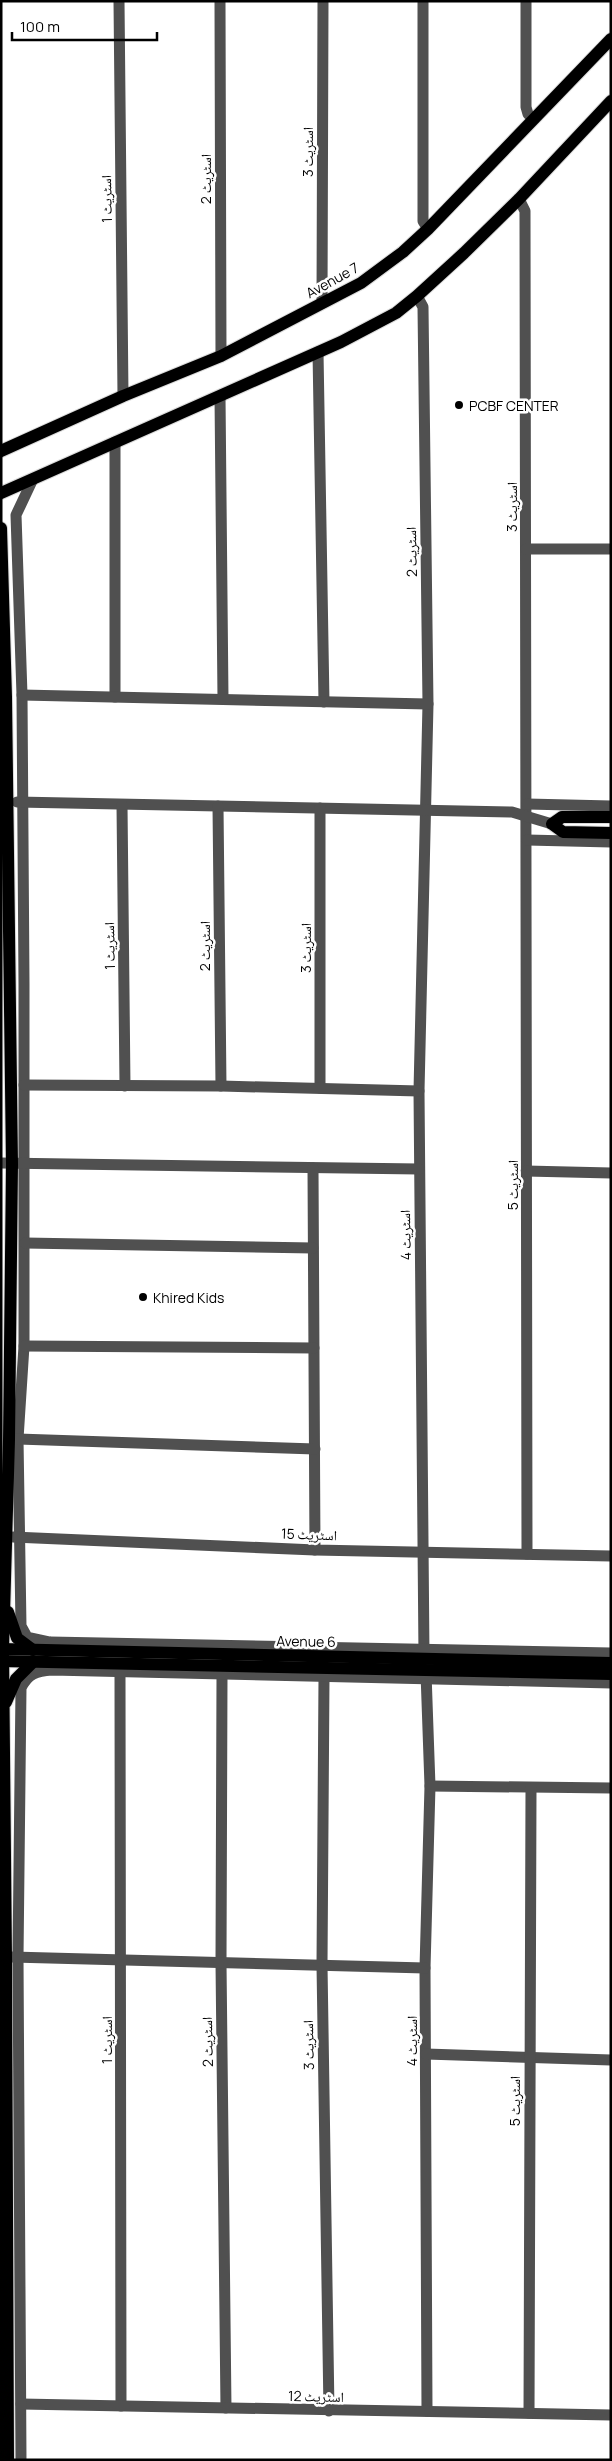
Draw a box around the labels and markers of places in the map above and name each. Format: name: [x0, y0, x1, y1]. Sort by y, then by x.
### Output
place label: PCBF CENTER: [469, 396, 559, 415]
marker: PCBF CENTER: [453, 399, 465, 411]
place label: Khired Kids: [153, 1288, 224, 1307]
marker: Khired Kids: [137, 1291, 149, 1303]

